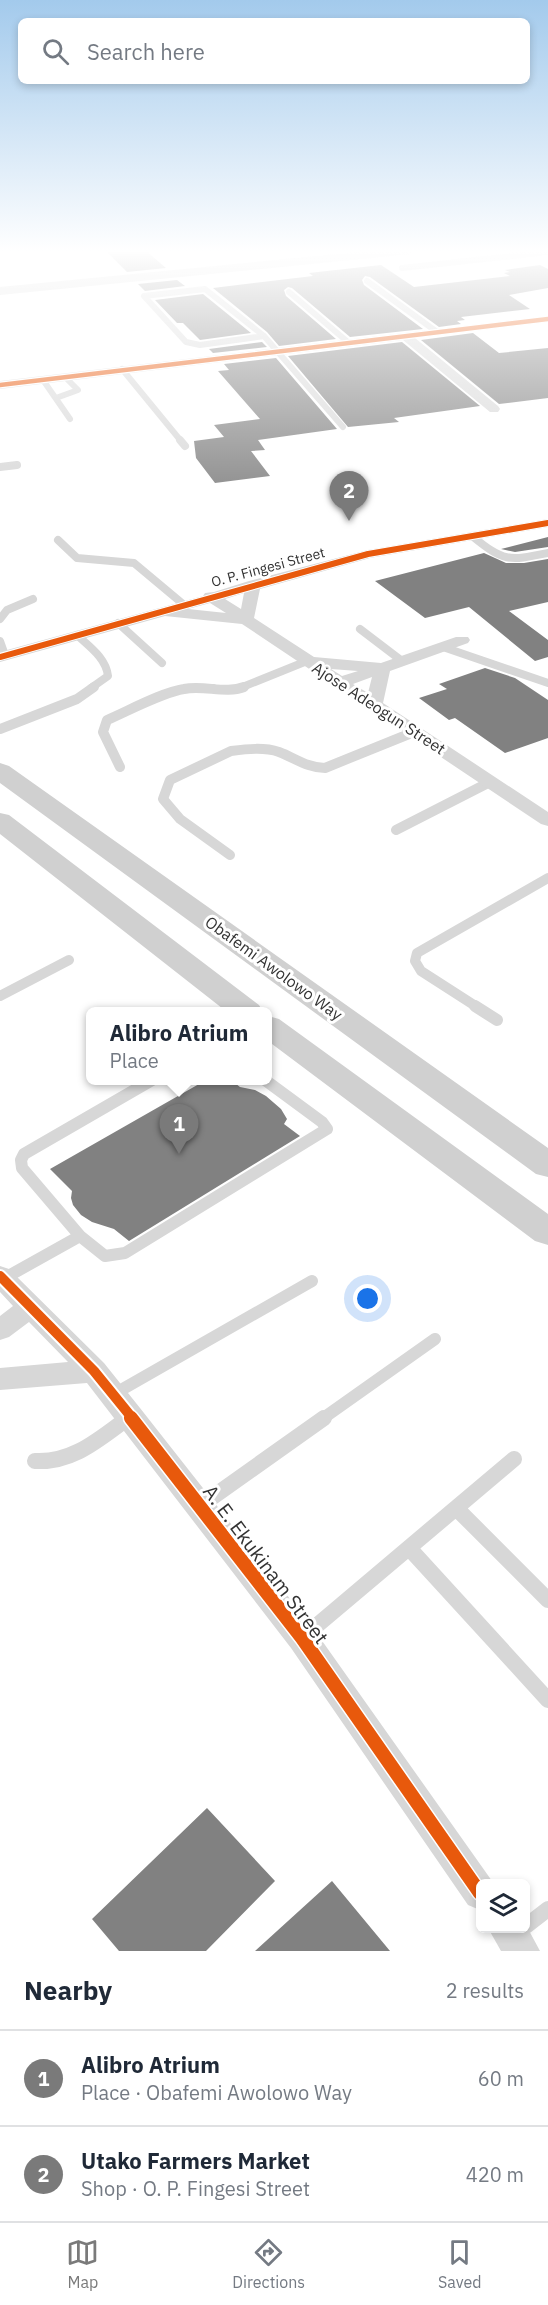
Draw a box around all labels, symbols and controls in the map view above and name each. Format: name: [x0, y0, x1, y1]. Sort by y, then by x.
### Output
search box: [18, 18, 530, 84]
icon: search: [39, 35, 72, 68]
text: Search here: [87, 37, 205, 66]
pin: 2: [330, 472, 368, 521]
street label: O. P. Fingesi Street: [209, 543, 327, 591]
street label: Ajose Adeogun Street: [309, 657, 449, 759]
street label: Obafemi Awolowo Way: [201, 911, 347, 1025]
popup: [86, 1007, 272, 1085]
text: Alibro Atrium: [110, 1018, 248, 1047]
text: Place: [110, 1047, 159, 1074]
pin: 1: [160, 1104, 198, 1154]
your location: [353, 1284, 382, 1313]
street label: A. E. Ekukinam Street: [197, 1479, 335, 1649]
map controls: [476, 1879, 530, 1933]
button: layers: [476, 1879, 530, 1933]
text: Nearby: [24, 1973, 112, 2007]
text: 2 results: [446, 1977, 524, 2004]
text: Alibro Atrium: [81, 2050, 220, 2079]
text: 1: [38, 2065, 50, 2092]
text: 60 m: [478, 2065, 524, 2092]
text: Place · Obafemi Awolowo Way: [81, 2079, 352, 2106]
text: Utako Farmers Market: [81, 2146, 310, 2175]
text: 2: [38, 2161, 50, 2188]
text: 420 m: [466, 2161, 524, 2188]
text: Shop · O. P. Fingesi Street: [81, 2175, 310, 2202]
tab: Map: [66, 2236, 99, 2292]
tab: Directions: [232, 2236, 305, 2292]
tab: Saved: [438, 2236, 482, 2292]

